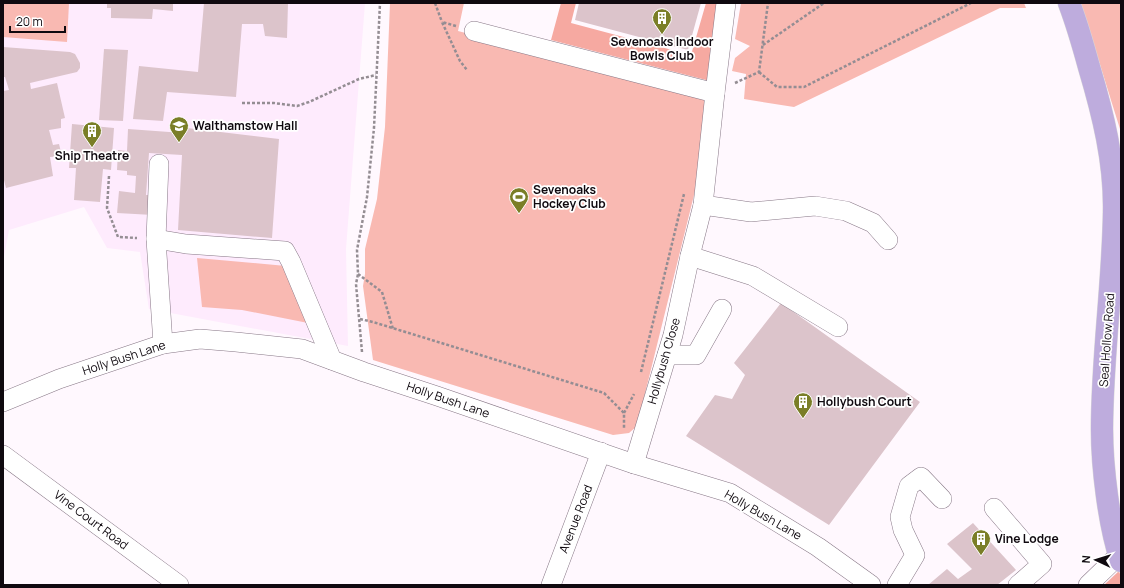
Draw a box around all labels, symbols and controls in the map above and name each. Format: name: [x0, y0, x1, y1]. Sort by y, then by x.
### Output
building icon: Sevenoaks Indoor Bowls Club: [651, 7, 673, 35]
scale bar: [10, 8, 65, 34]
text: 20 m: [16, 13, 43, 30]
place label: Sevenoaks Indoor Bowls Club: [610, 33, 714, 64]
school or university icon: Walthamstow Hall: [168, 115, 190, 143]
place label: Walthamstow Hall: [193, 117, 298, 134]
building icon: Ship Theatre: [81, 120, 103, 148]
place label: Ship Theatre: [55, 147, 129, 164]
place label: Sevenoaks Hockey Club: [533, 181, 606, 212]
sports icon: Sevenoaks Hockey Club: [508, 186, 530, 214]
street label: Seal Hollow Road: [1095, 292, 1118, 387]
street label: Hollybush Close: [643, 316, 684, 406]
street label: Holly Bush Lane: [80, 336, 168, 379]
street label: Holly Bush Lane: [404, 377, 492, 422]
building icon: Hollybush Court: [792, 391, 814, 419]
place label: Hollybush Court: [817, 393, 912, 410]
street label: Avenue Road: [555, 482, 596, 555]
street label: Holly Bush Lane: [721, 485, 805, 544]
street label: Vine Court Road: [51, 486, 132, 553]
building icon: Vine Lodge: [970, 528, 992, 556]
place label: Vine Lodge: [995, 530, 1059, 547]
north arrow: [1076, 540, 1116, 580]
text: N: [1078, 555, 1093, 564]

